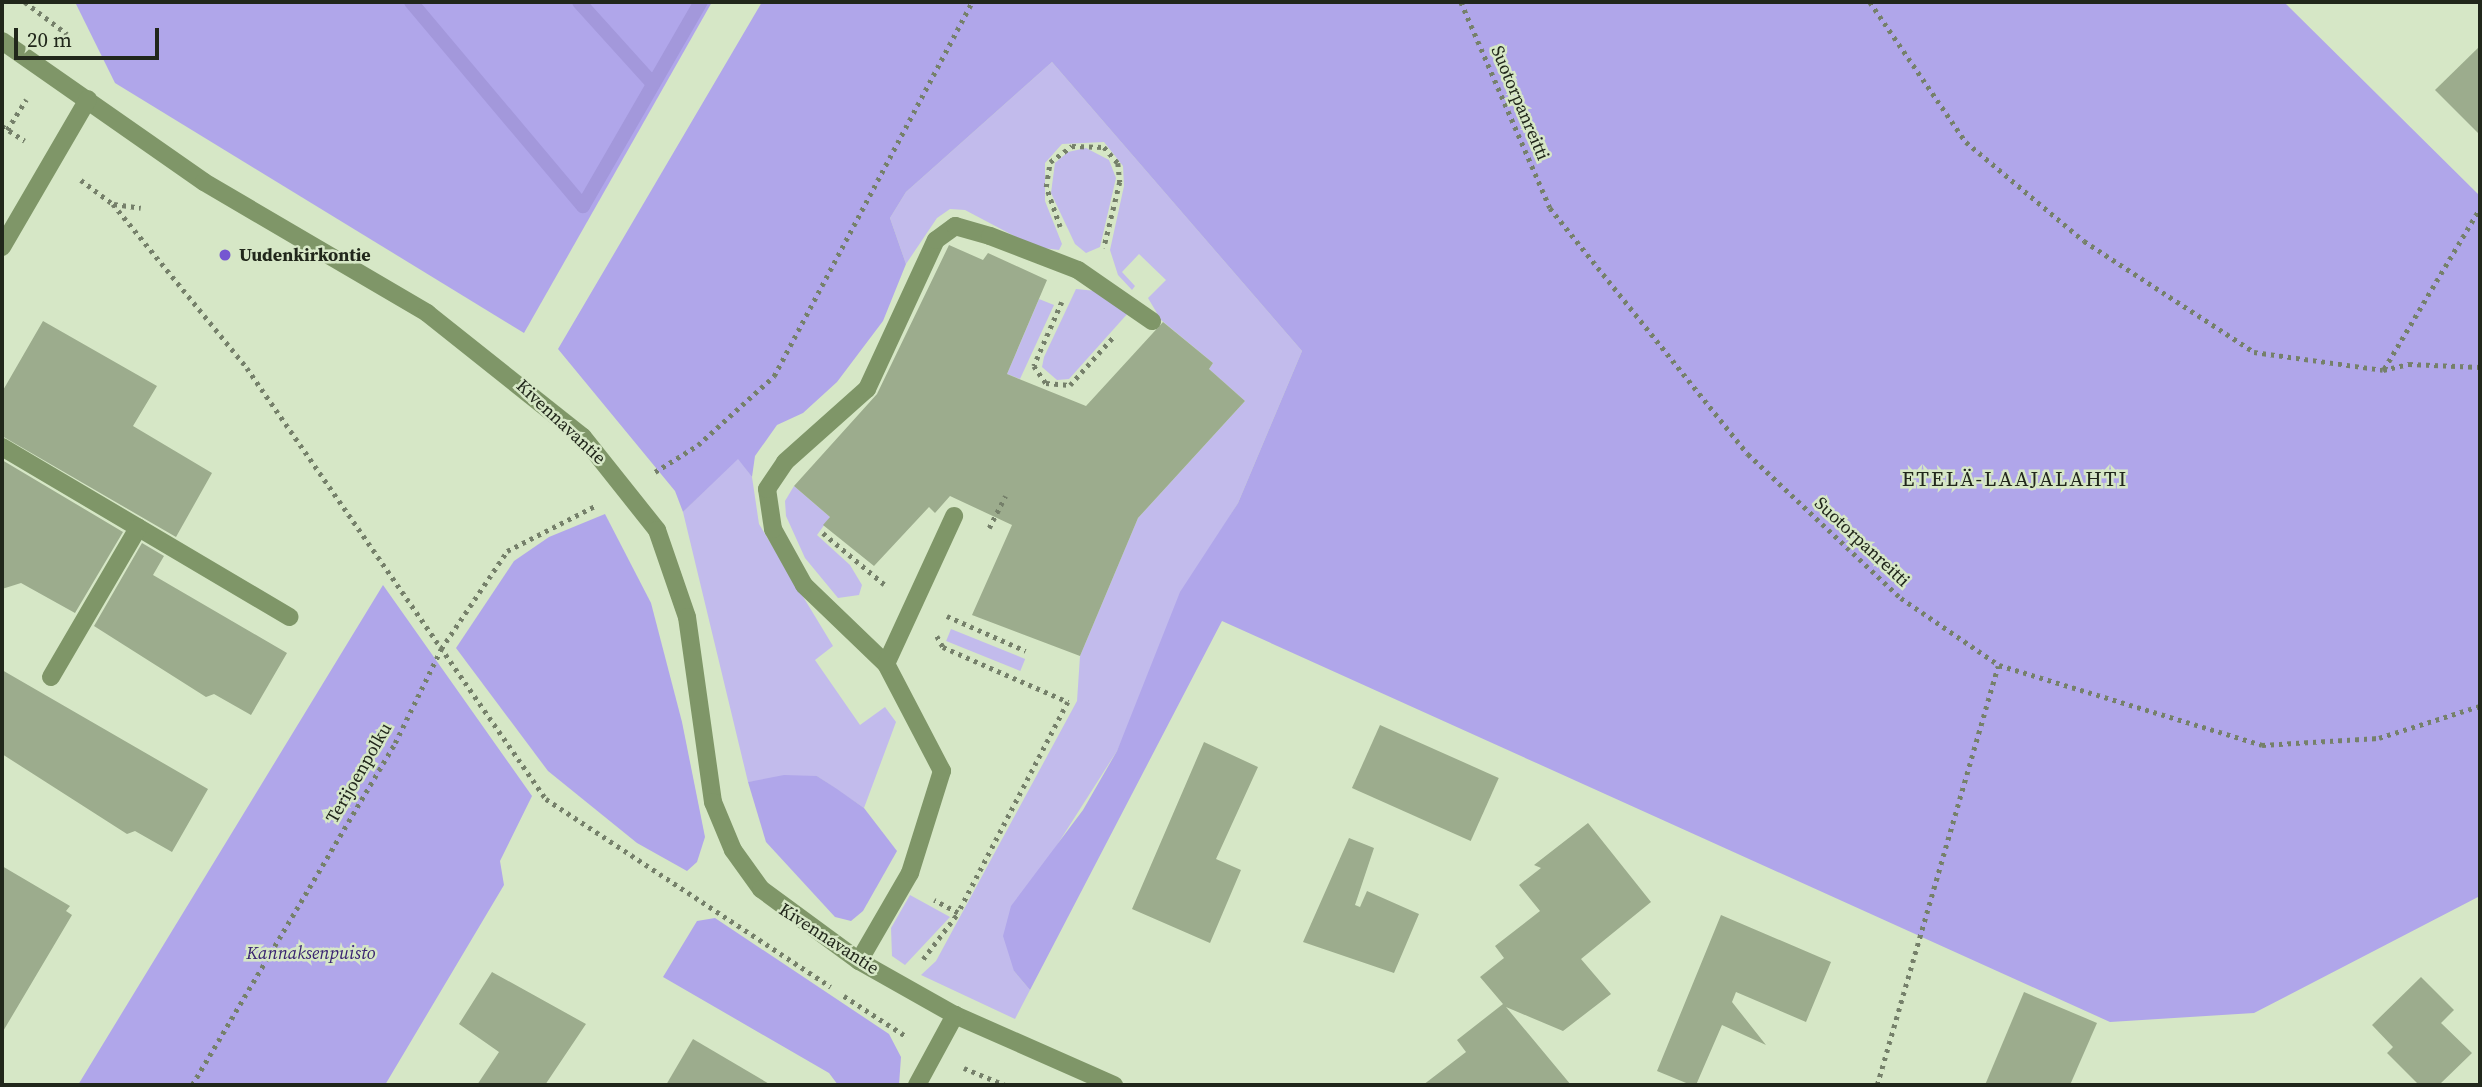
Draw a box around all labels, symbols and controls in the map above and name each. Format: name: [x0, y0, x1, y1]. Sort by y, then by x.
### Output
scale bar: [18, 14, 163, 58]
text: 20 m: [27, 25, 72, 54]
street label: Suotorpanreitti: [1486, 43, 1554, 163]
place label: Uudenkirkontie: [239, 244, 371, 266]
marker: Uudenkirkontie: [217, 247, 233, 263]
street label: Kivennavantie: [512, 375, 610, 469]
district label: ETELÄ-LAAJALAHTI: [1904, 466, 2126, 492]
street label: Suotorpanreitti: [1810, 492, 1914, 592]
street label: Terijoenpolku: [322, 719, 396, 827]
street label: Kivennavantie: [775, 899, 883, 979]
park label: Kannaksenpuisto: [246, 942, 376, 964]

